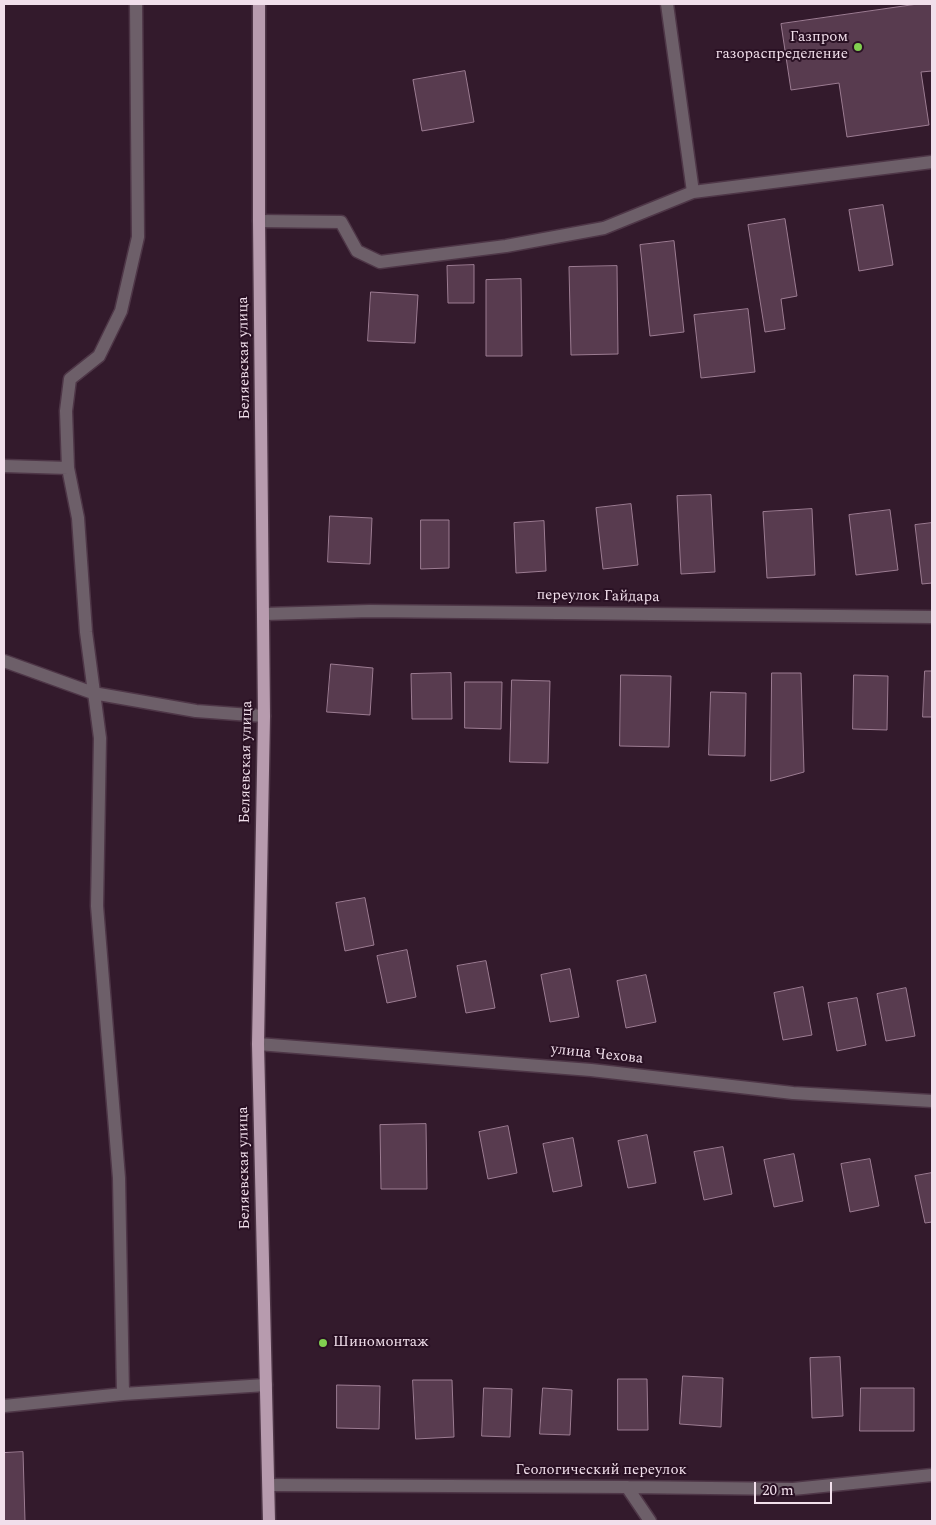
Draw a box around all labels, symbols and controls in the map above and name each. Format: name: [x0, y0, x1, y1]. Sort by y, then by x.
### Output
place label: Газпром газораспределение: [716, 29, 848, 64]
marker: Газпром газораспределение: [852, 41, 864, 53]
street label: Беляевская улица: [235, 296, 255, 420]
street label: переулок Гайдара: [536, 587, 660, 607]
street label: Беляевская улица: [237, 700, 257, 824]
street label: улица Чехова: [550, 1041, 644, 1069]
street label: Беляевская улица: [235, 1106, 255, 1230]
place label: Шиномонтаж: [333, 1334, 429, 1352]
marker: Шиномонтаж: [317, 1337, 329, 1349]
street label: Геологический переулок: [515, 1462, 687, 1480]
scale bar: [756, 1472, 834, 1504]
text: 20 m: [762, 1479, 794, 1502]

